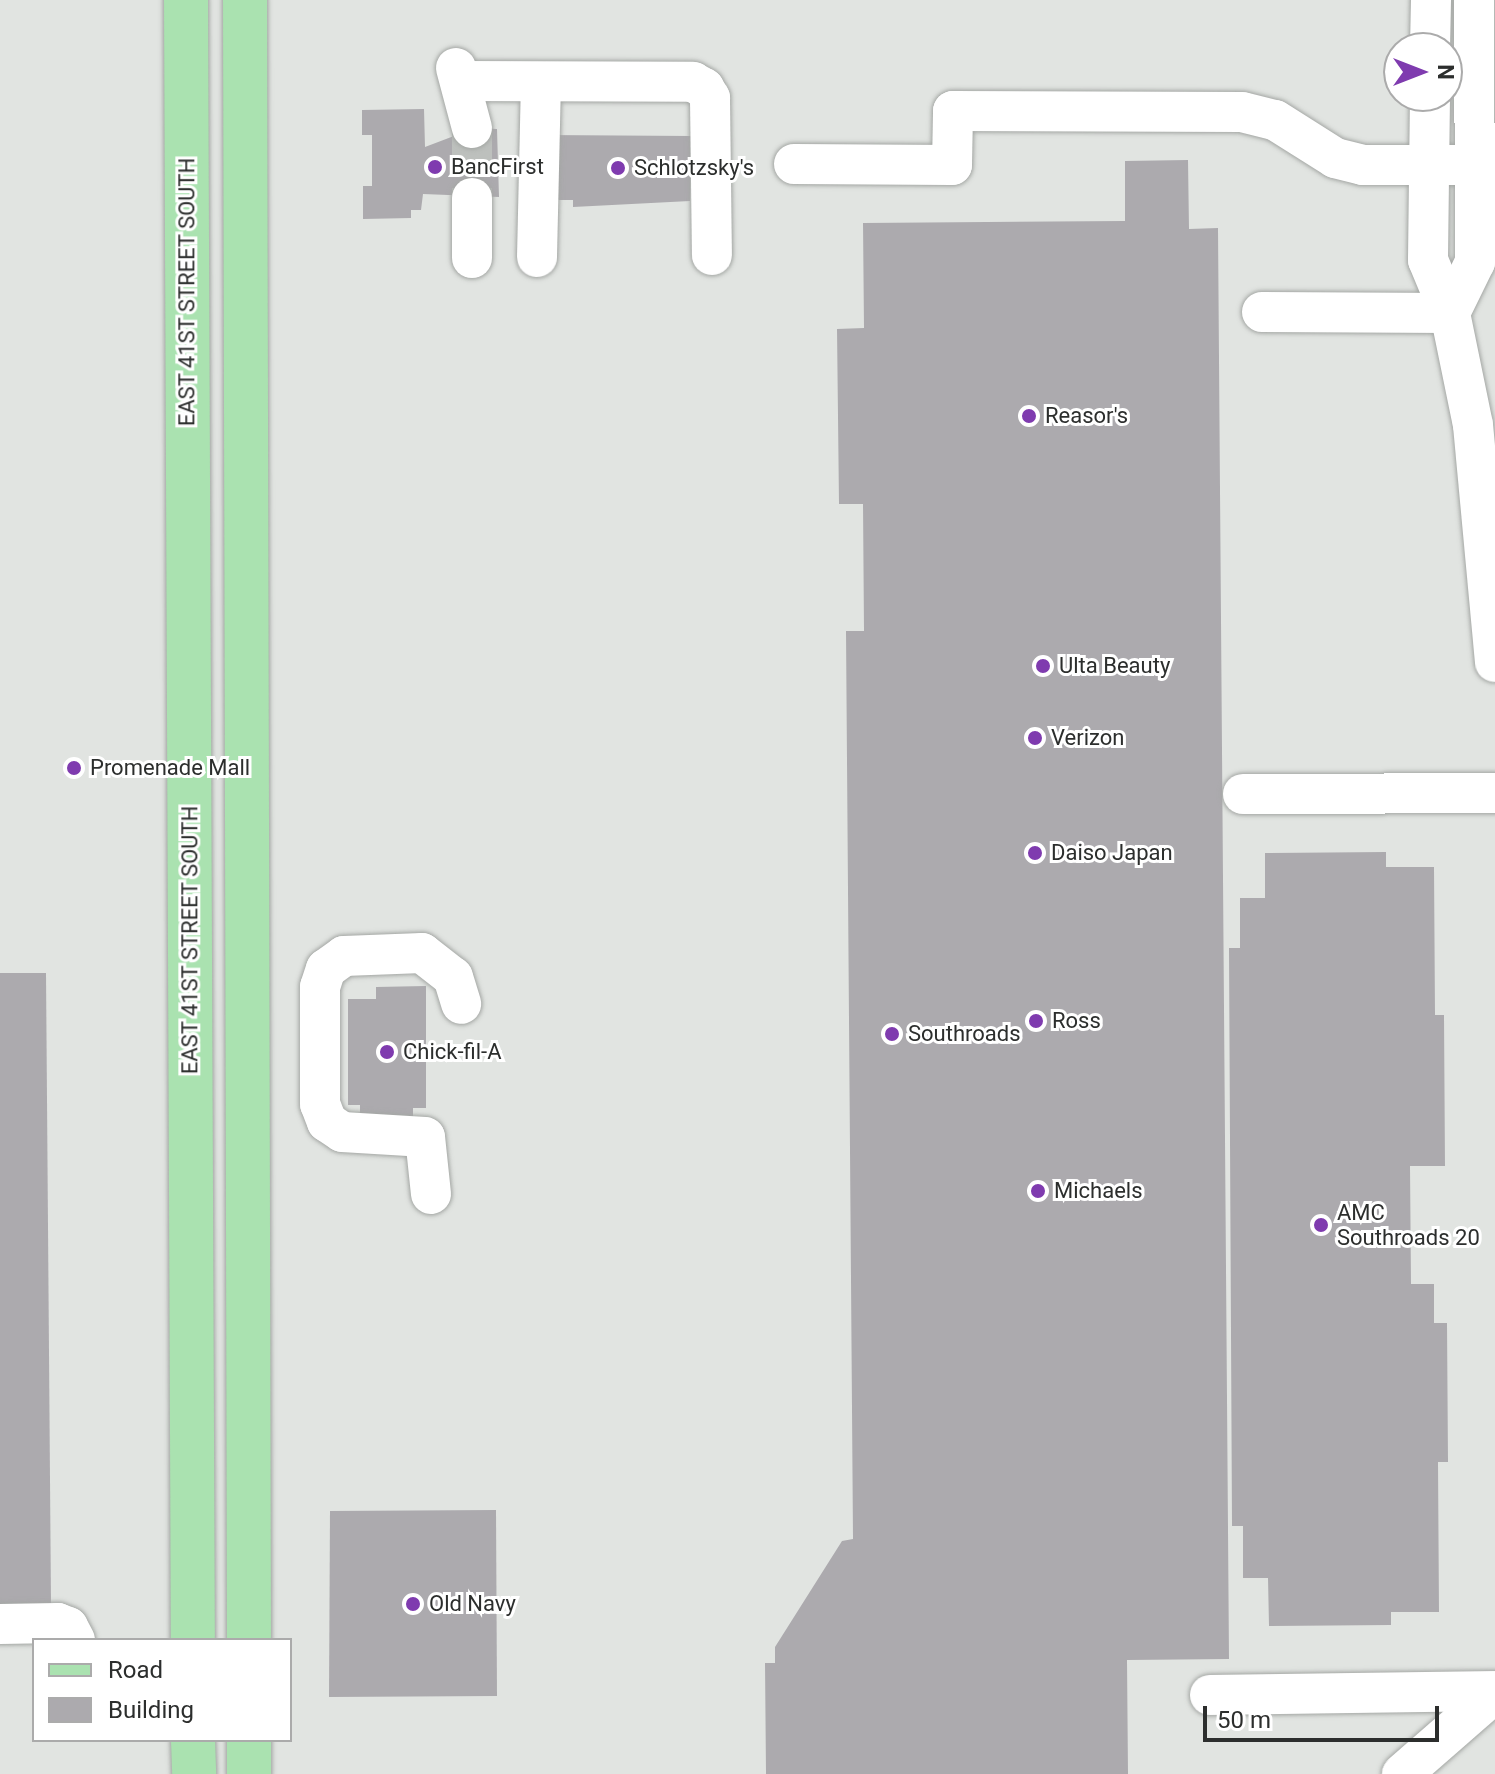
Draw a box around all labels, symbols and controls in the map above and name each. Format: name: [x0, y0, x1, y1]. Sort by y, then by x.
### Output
north arrow: [1383, 32, 1463, 112]
text: N: [1433, 64, 1458, 80]
place label: BancFirst: [451, 154, 544, 180]
place label: Schlotzsky's: [634, 155, 754, 181]
street label: EAST 41ST STREET SOUTH: [174, 157, 200, 427]
marker: BancFirst: [426, 158, 444, 176]
marker: Schlotzsky's: [609, 159, 627, 177]
place label: Reasor's: [1045, 403, 1128, 429]
marker: Reasor's: [1020, 407, 1038, 425]
place label: Ulta Beauty: [1059, 653, 1170, 679]
marker: Ulta Beauty: [1034, 657, 1052, 675]
place label: Verizon: [1051, 725, 1124, 751]
marker: Verizon: [1026, 729, 1044, 747]
place label: Promenade Mall: [90, 755, 250, 781]
marker: Promenade Mall: [65, 759, 83, 777]
street label: EAST 41ST STREET SOUTH: [177, 805, 203, 1075]
place label: Daiso Japan: [1051, 840, 1173, 866]
marker: Daiso Japan: [1026, 844, 1044, 862]
place label: Ross: [1052, 1008, 1101, 1034]
marker: Ross: [1027, 1012, 1045, 1030]
place label: Southroads: [908, 1021, 1021, 1047]
marker: Southroads: [883, 1025, 901, 1043]
place label: Chick-fil-A: [403, 1039, 502, 1065]
marker: Chick-fil-A: [378, 1043, 396, 1061]
place label: Michaels: [1054, 1178, 1143, 1204]
marker: Michaels: [1029, 1182, 1047, 1200]
place label: AMC Southroads 20: [1337, 1199, 1480, 1250]
marker: AMC Southroads 20: [1312, 1216, 1330, 1234]
place label: Old Navy: [429, 1591, 516, 1617]
marker: Old Navy: [404, 1595, 422, 1613]
legend: [32, 1638, 292, 1742]
text: Road: [108, 1656, 163, 1684]
scale bar: [1207, 1690, 1443, 1740]
text: Building: [108, 1696, 194, 1724]
text: 50 m: [1217, 1706, 1271, 1734]

